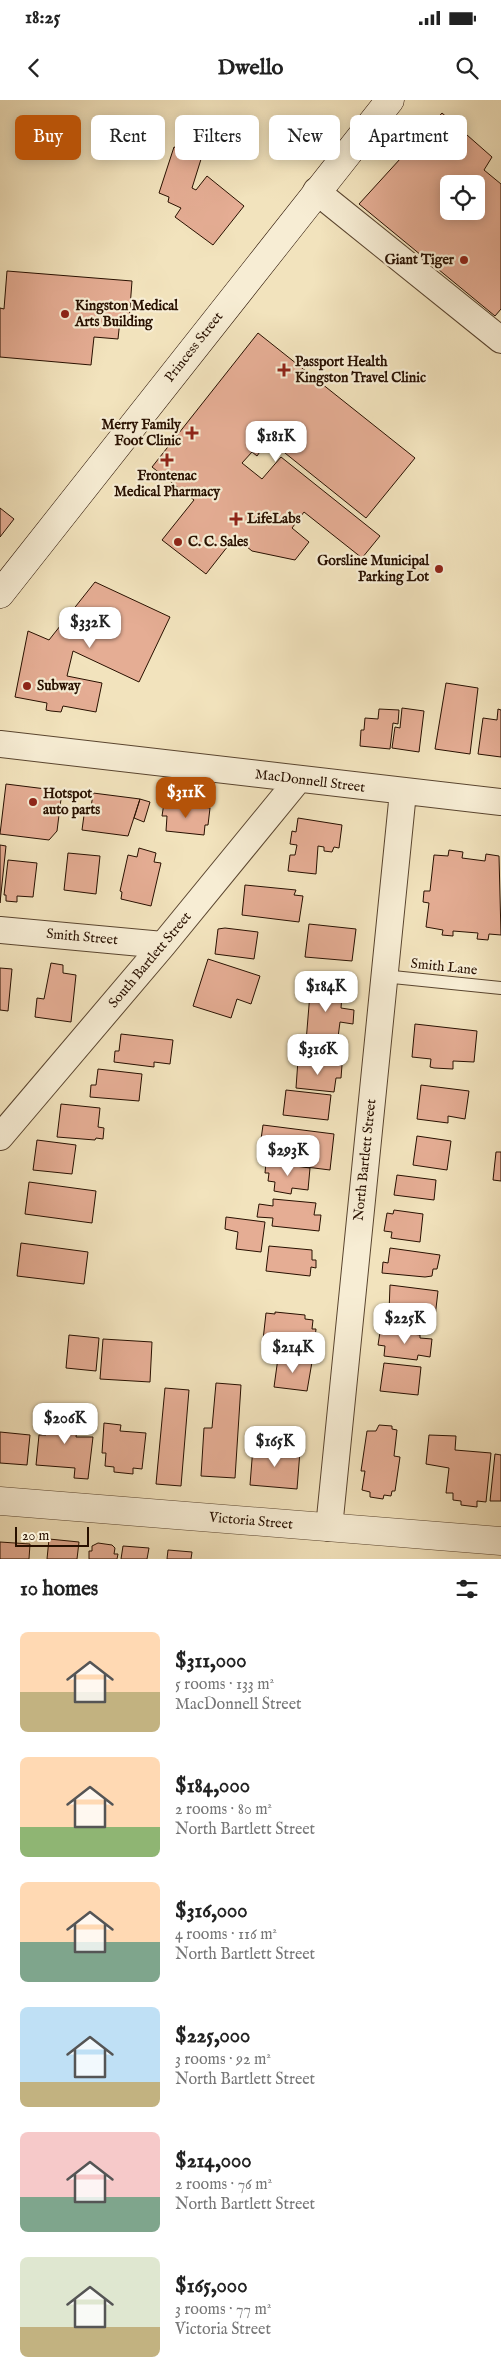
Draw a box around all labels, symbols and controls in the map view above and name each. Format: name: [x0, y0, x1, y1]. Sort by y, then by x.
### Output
text: 18:25: [25, 6, 60, 30]
icon: back: [20, 54, 48, 82]
text: Dwello: [218, 54, 283, 82]
icon: search: [453, 54, 481, 82]
chip: Buy: [15, 115, 81, 160]
chip: Rent: [91, 115, 165, 160]
chip: Filters: [175, 115, 259, 160]
chip: New: [269, 115, 340, 160]
chip: Apartment: [350, 115, 467, 160]
map controls: [440, 175, 485, 220]
button: locate: [440, 175, 485, 220]
place label: Giant Tiger: [385, 251, 455, 269]
marker: Giant Tiger: [458, 254, 470, 266]
place label: Kingston Medical Arts Building: [74, 297, 179, 331]
marker: Kingston Medical Arts Building: [59, 308, 71, 320]
street label: Princess Street: [161, 308, 227, 386]
place label: Passport Health Kingston Travel Clinic: [295, 353, 426, 387]
marker: Passport Health Kingston Travel Clinic: [277, 363, 291, 377]
place label: Merry Family Foot Clinic: [101, 416, 182, 450]
pin: $181K: [241, 420, 311, 463]
marker: Merry Family Foot Clinic: [185, 426, 199, 440]
text: $181K: [257, 427, 295, 447]
marker: Frontenac Medical Pharmacy: [161, 454, 173, 466]
place label: Frontenac Medical Pharmacy: [114, 467, 221, 501]
place label: LifeLabs: [247, 510, 301, 528]
marker: LifeLabs: [229, 512, 243, 526]
place label: C. C. Sales: [188, 533, 248, 551]
marker: C. C. Sales: [172, 536, 184, 548]
place label: Gorsline Municipal Parking Lot: [317, 552, 430, 586]
marker: Gorsline Municipal Parking Lot: [433, 563, 445, 575]
pin: $332K: [55, 606, 125, 649]
text: $332K: [70, 613, 110, 633]
place label: Subway: [37, 677, 82, 695]
marker: Subway: [21, 680, 33, 692]
street label: MacDonnell Street: [254, 765, 366, 797]
pin: $311K: [151, 776, 221, 819]
text: $311K: [167, 783, 205, 803]
place label: Hotspot auto parts: [43, 785, 100, 819]
marker: Hotspot auto parts: [27, 796, 39, 808]
street label: South Bartlett Street: [104, 908, 196, 1012]
street label: Smith Street: [45, 925, 119, 949]
street label: Smith Lane: [410, 955, 479, 980]
pin: $184K: [291, 970, 361, 1013]
text: $184K: [306, 977, 346, 997]
pin: $316K: [283, 1034, 353, 1076]
text: $316K: [298, 1040, 338, 1060]
street label: North Bartlett Street: [350, 1098, 380, 1222]
pin: $293K: [253, 1134, 323, 1177]
text: $293K: [268, 1141, 308, 1161]
pin: $225K: [370, 1302, 440, 1345]
text: $225K: [384, 1309, 426, 1329]
pin: $214K: [258, 1332, 328, 1374]
text: $214K: [272, 1338, 314, 1358]
pin: $206K: [30, 1402, 100, 1445]
text: $206K: [44, 1409, 86, 1429]
pin: $165K: [240, 1426, 310, 1468]
text: $165K: [256, 1432, 294, 1452]
street label: Victoria Street: [207, 1508, 294, 1534]
scale bar: [15, 1524, 89, 1547]
text: 20 m: [22, 1527, 49, 1545]
icon: filters: [453, 1575, 481, 1603]
text: 10 homes: [20, 1576, 98, 1603]
text: $311,000: [175, 1648, 247, 1675]
icon: home: [60, 1652, 120, 1712]
text: 5 rooms · 133 m²: [175, 1675, 274, 1695]
text: MacDonnell Street: [175, 1695, 302, 1715]
text: $184,000: [175, 1773, 250, 1800]
icon: home: [60, 1777, 120, 1837]
text: 2 rooms · 80 m²: [175, 1800, 272, 1820]
text: North Bartlett Street: [175, 1820, 315, 1840]
text: $316,000: [175, 1898, 248, 1925]
icon: home: [60, 1902, 120, 1962]
text: 4 rooms · 116 m²: [175, 1925, 277, 1945]
text: North Bartlett Street: [175, 1945, 315, 1965]
text: $225,000: [175, 2023, 250, 2050]
icon: home: [60, 2027, 120, 2087]
text: 3 rooms · 92 m²: [175, 2050, 271, 2070]
text: North Bartlett Street: [175, 2070, 315, 2090]
text: $214,000: [175, 2148, 252, 2175]
icon: home: [60, 2152, 120, 2212]
text: 2 rooms · 76 m²: [175, 2175, 272, 2195]
text: North Bartlett Street: [175, 2195, 315, 2215]
text: $165,000: [175, 2273, 247, 2300]
icon: home: [60, 2277, 120, 2337]
text: 3 rooms · 77 m²: [175, 2300, 271, 2320]
text: Victoria Street: [175, 2320, 271, 2340]

